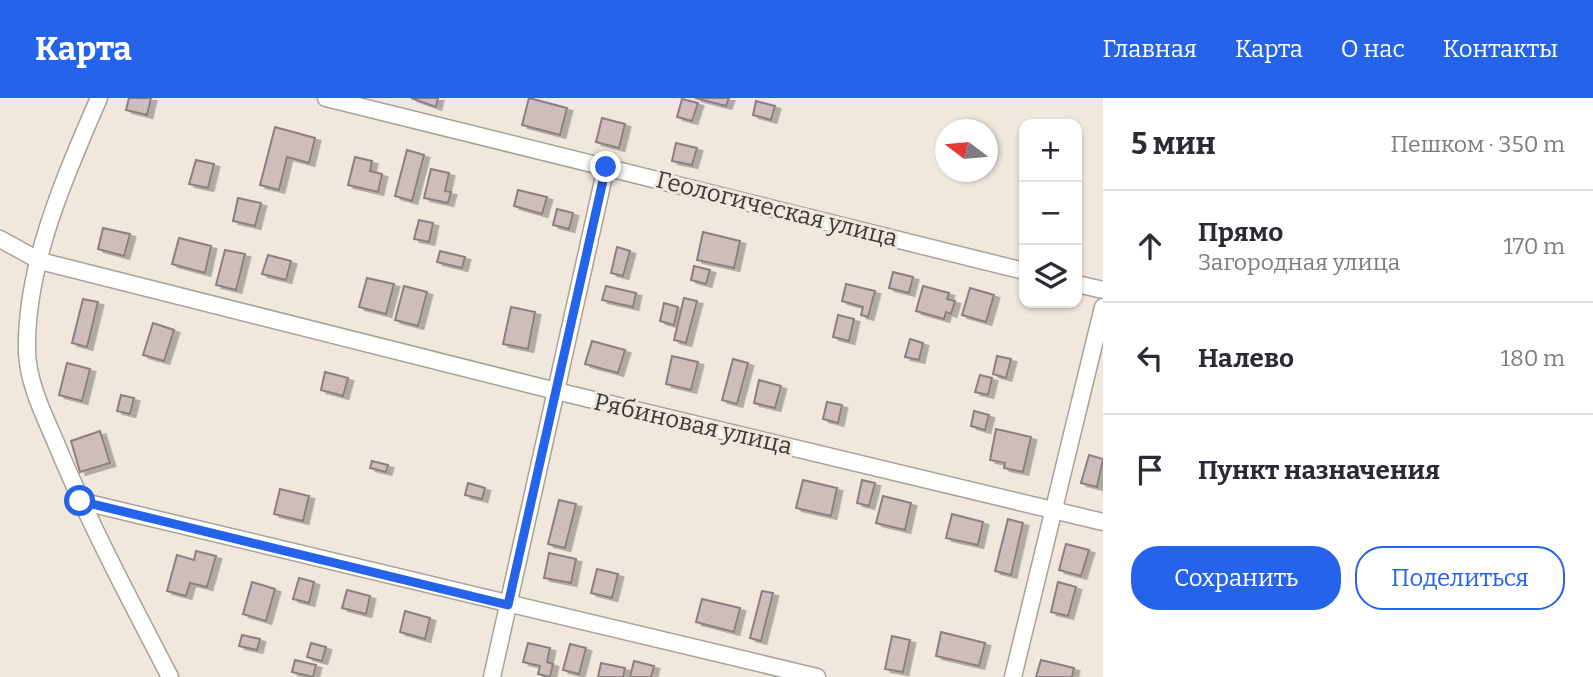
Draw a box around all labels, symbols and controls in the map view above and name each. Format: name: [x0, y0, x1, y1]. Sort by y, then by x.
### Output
text: Карта: [35, 29, 132, 69]
text: Главная: [1102, 35, 1197, 63]
text: Карта: [1235, 35, 1303, 63]
text: О нас: [1341, 35, 1405, 63]
text: Контакты: [1443, 35, 1558, 63]
north arrow: [935, 119, 998, 182]
map controls: [1019, 119, 1082, 308]
button: +: [1019, 119, 1082, 182]
text: 5 мин: [1131, 126, 1216, 162]
text: Пешком · 350 m: [1391, 130, 1565, 158]
route end: [590, 151, 621, 182]
street label: Геологическая улица: [653, 165, 901, 253]
button: −: [1019, 182, 1082, 245]
text: Прямо: [1198, 217, 1283, 248]
icon: ahead: [1131, 227, 1169, 265]
text: 170 m: [1503, 232, 1565, 260]
button: layers: [1019, 245, 1082, 308]
text: Загородная улица: [1198, 248, 1400, 276]
icon: left: [1131, 339, 1169, 377]
text: Налево: [1198, 343, 1294, 374]
text: 180 m: [1501, 344, 1565, 372]
street label: Рябиновая улица: [591, 388, 795, 460]
icon: arrive: [1131, 451, 1169, 489]
text: Пункт назначения: [1198, 455, 1440, 486]
route start: [64, 485, 95, 516]
button: Сохранить: [1131, 546, 1341, 610]
button: Поделиться: [1355, 546, 1565, 610]

